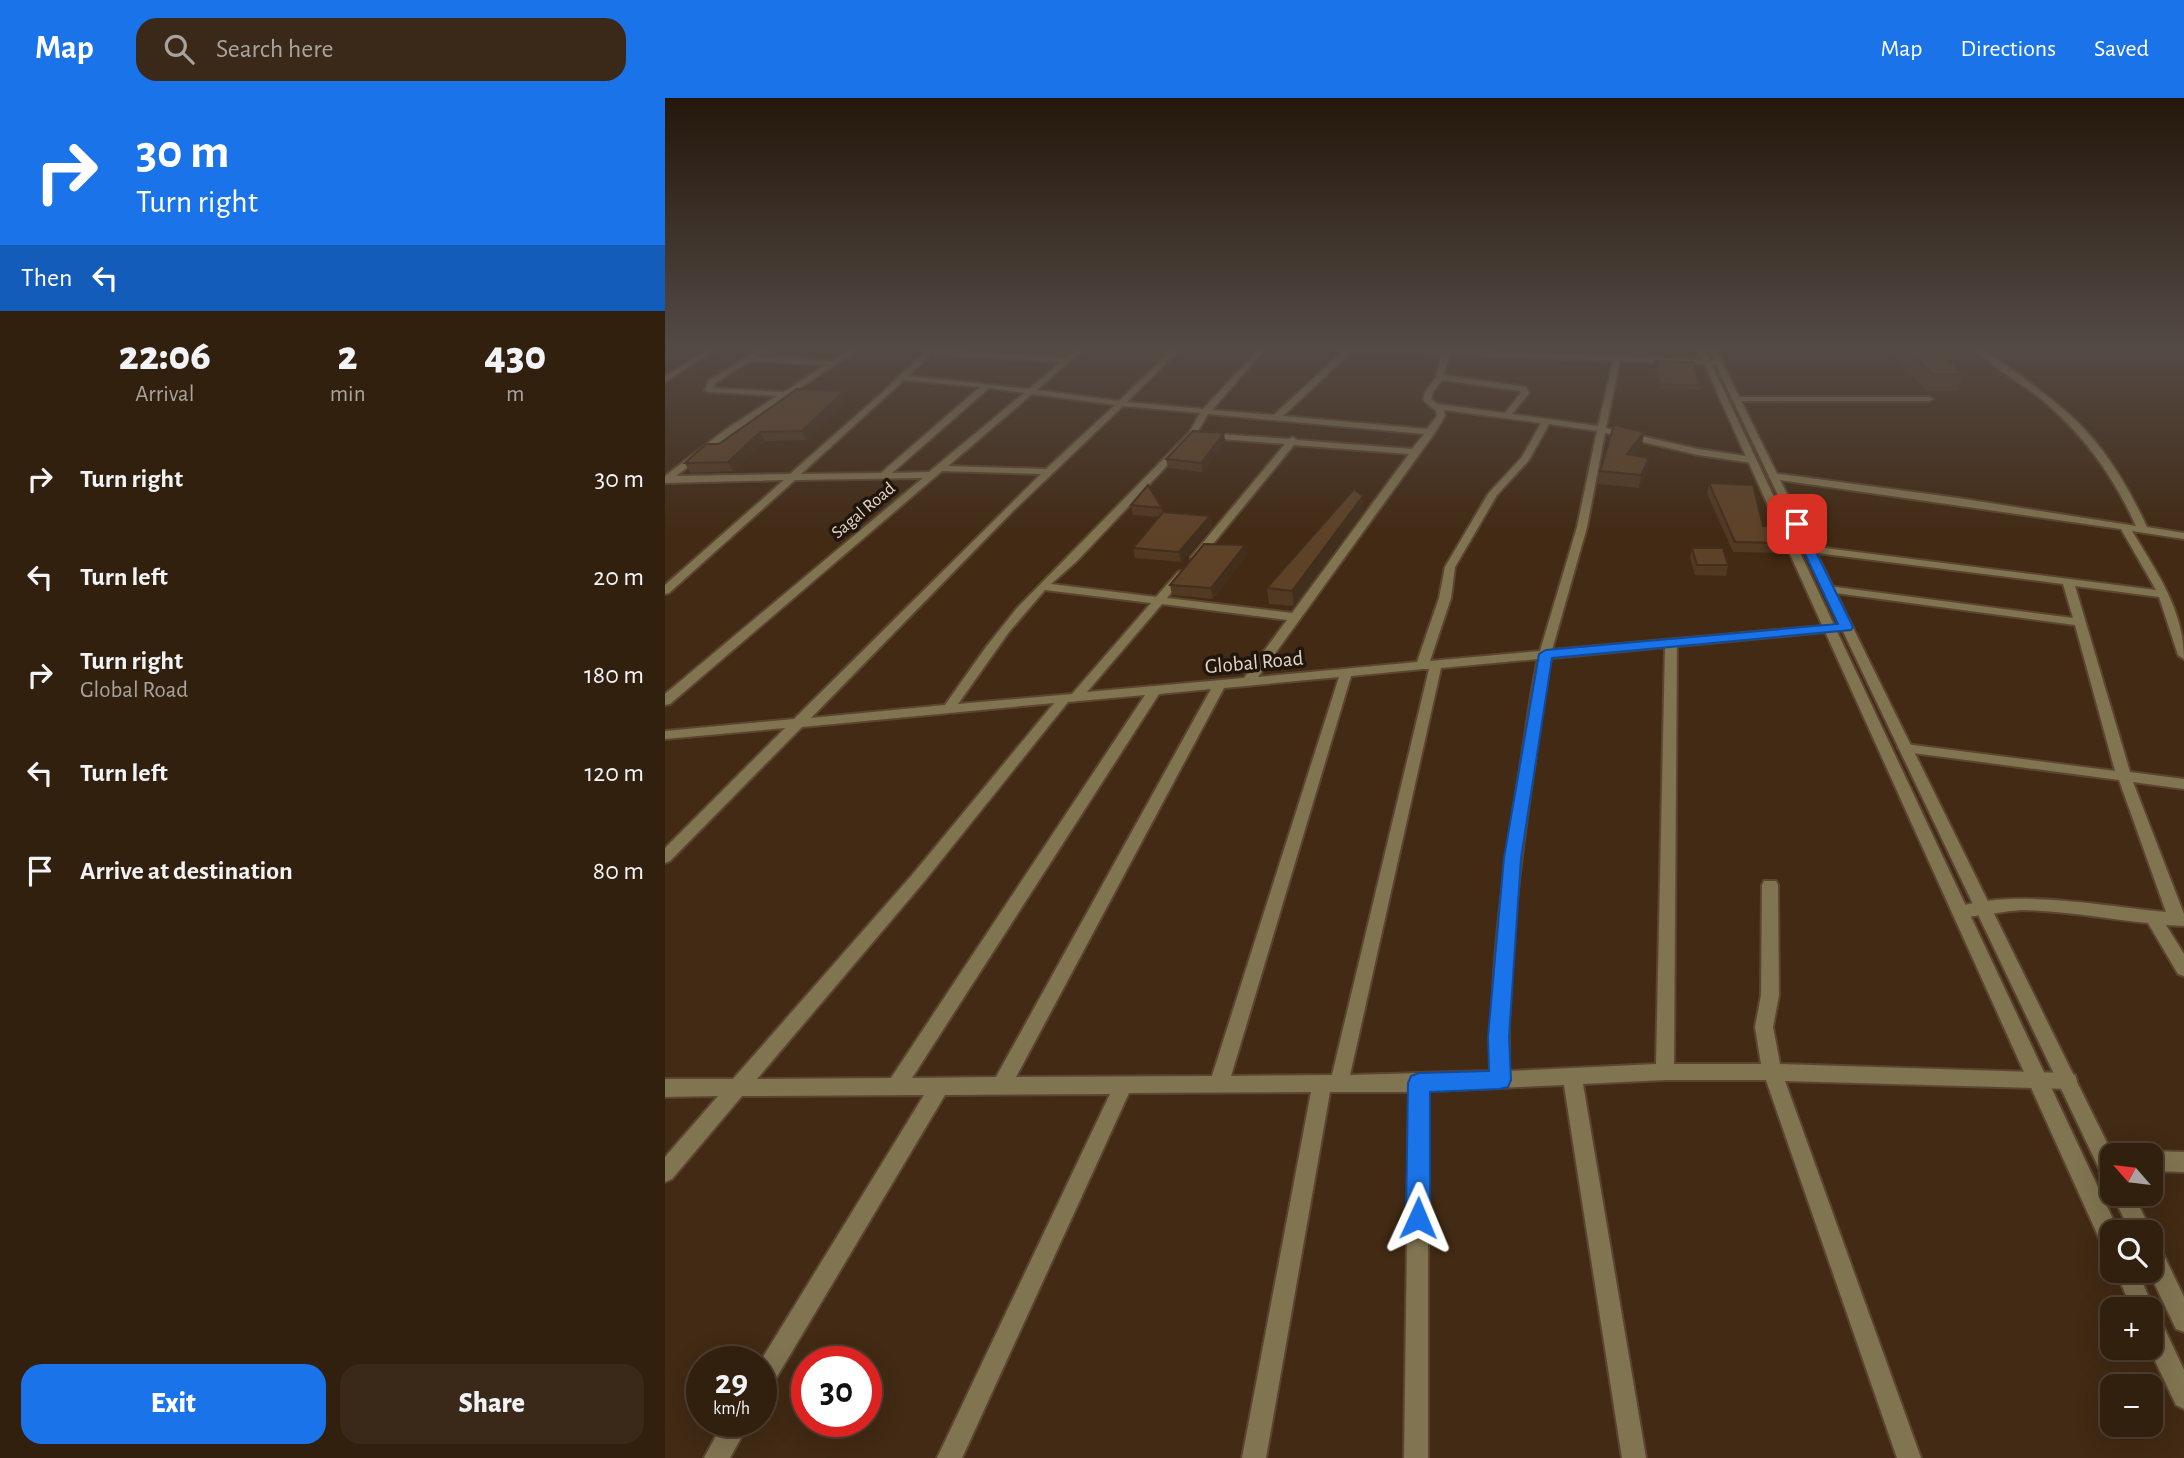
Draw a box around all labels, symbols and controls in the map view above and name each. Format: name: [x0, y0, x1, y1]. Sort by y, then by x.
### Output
search box: [136, 18, 626, 81]
icon: search: [160, 30, 198, 68]
text: Map: [35, 32, 94, 65]
text: Search here: [216, 36, 334, 62]
text: Map: [1880, 37, 1922, 61]
text: Directions: [1960, 37, 2056, 61]
text: Saved: [2094, 37, 2149, 61]
icon: right: [21, 126, 112, 217]
text: 30 m: [136, 128, 230, 177]
text: Turn right: [136, 186, 258, 218]
icon: left: [86, 259, 124, 297]
text: Then: [21, 265, 72, 291]
text: 22:06: [119, 335, 211, 377]
text: 2: [338, 335, 358, 377]
text: 430: [484, 335, 546, 377]
text: Arrival: [135, 383, 194, 406]
text: min: [330, 383, 366, 406]
text: m: [506, 383, 524, 406]
icon: right: [21, 460, 59, 498]
text: Turn right: [80, 466, 183, 492]
text: 30 m: [594, 466, 644, 492]
street label: Sagal Road: [829, 479, 899, 542]
pin: [1767, 494, 1827, 554]
icon: arrive: [1778, 505, 1816, 543]
icon: left: [21, 558, 59, 596]
text: Turn left: [80, 564, 168, 590]
text: 20 m: [593, 564, 644, 590]
text: Turn right: [80, 648, 183, 674]
street label: Global Road: [1204, 648, 1304, 677]
icon: right: [21, 656, 59, 694]
text: 180 m: [584, 662, 644, 688]
text: Global Road: [80, 679, 188, 702]
icon: left: [21, 754, 59, 792]
text: Turn left: [80, 760, 168, 786]
text: 120 m: [584, 760, 644, 786]
icon: arrive: [21, 852, 59, 890]
text: Arrive at destination: [80, 858, 293, 884]
text: 80 m: [593, 858, 644, 884]
north arrow: [2100, 1143, 2163, 1206]
map controls: [2100, 1143, 2163, 1437]
position arrow: [1381, 1181, 1455, 1255]
button: search: [2100, 1220, 2163, 1283]
button: +: [2100, 1297, 2163, 1360]
speed limit sign: 30: [791, 1346, 882, 1437]
button: Exit: [21, 1364, 326, 1444]
button: Share: [340, 1364, 644, 1444]
text: 29: [715, 1365, 748, 1400]
button: −: [2100, 1374, 2163, 1437]
text: km/h: [713, 1400, 750, 1418]

